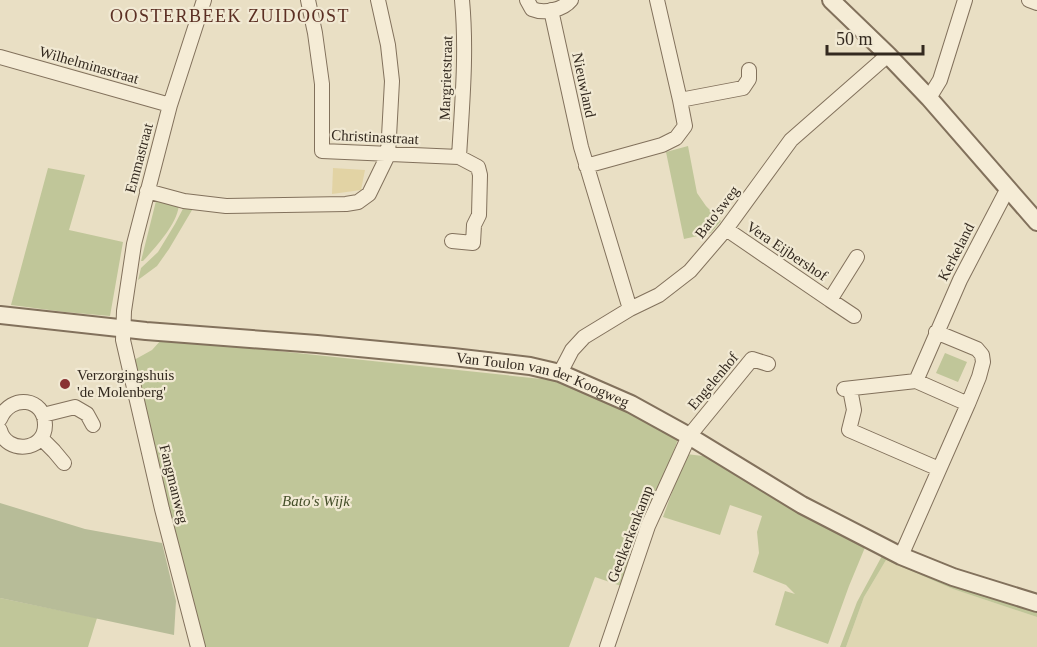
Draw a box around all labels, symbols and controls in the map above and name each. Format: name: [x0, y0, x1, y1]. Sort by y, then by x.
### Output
district label: OOSTERBEEK ZUIDOOST: [110, 6, 350, 26]
scale bar: [827, 18, 923, 56]
text: 50 m: [836, 29, 873, 49]
street label: Margrietstraat: [437, 35, 456, 121]
street label: Wilhelminastraat: [37, 43, 141, 87]
street label: Nieuwland: [569, 51, 599, 119]
street label: Emmastraat: [122, 121, 156, 195]
street label: Christinastraat: [331, 127, 420, 147]
street label: Bato'sweg: [692, 182, 743, 241]
street label: Vera Eijbershof: [744, 218, 830, 284]
street label: Kerkeland: [935, 220, 978, 283]
street label: Van Toulon van der Koogweg: [455, 349, 632, 410]
street label: Engelenhof: [685, 349, 741, 413]
place label: Verzorgingshuis 'de Molenberg': [77, 367, 174, 400]
marker: Verzorgingshuis 'de Molenberg': [58, 377, 72, 391]
street label: Fangmanweg: [156, 443, 192, 526]
street label: Geelkerkenkamp: [604, 483, 656, 585]
park label: Bato's Wijk: [282, 493, 350, 509]

